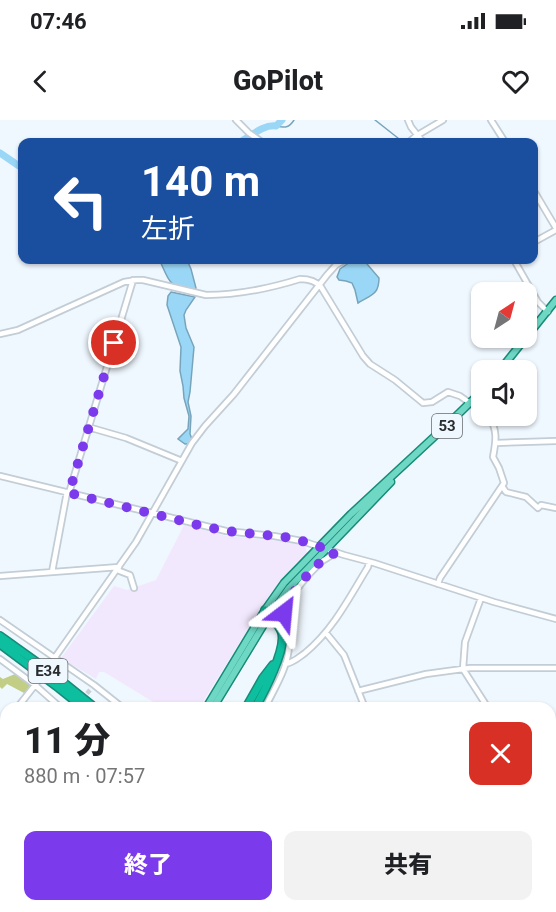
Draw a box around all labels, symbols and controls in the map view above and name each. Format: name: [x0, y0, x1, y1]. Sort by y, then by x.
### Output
text: 07:46: [30, 9, 87, 34]
icon: back: [24, 65, 57, 98]
text: GoPilot: [233, 65, 323, 97]
icon: heart: [499, 65, 532, 98]
text: 140 m: [141, 157, 260, 206]
icon: left: [42, 162, 120, 240]
text: 左折: [141, 213, 195, 245]
north arrow: [471, 282, 537, 348]
map controls: [471, 282, 537, 426]
pin: [88, 317, 139, 368]
icon: arrive: [97, 326, 130, 359]
button: sound: [471, 360, 537, 426]
road number: 53: [432, 414, 462, 438]
position arrow: [252, 581, 316, 645]
road number: E34: [28, 659, 68, 683]
text: 11 分: [24, 720, 111, 762]
button: close: [469, 722, 532, 785]
text: 880 m · 07:57: [24, 764, 145, 788]
button: 終了: [24, 831, 272, 900]
button: 共有: [284, 831, 532, 900]

